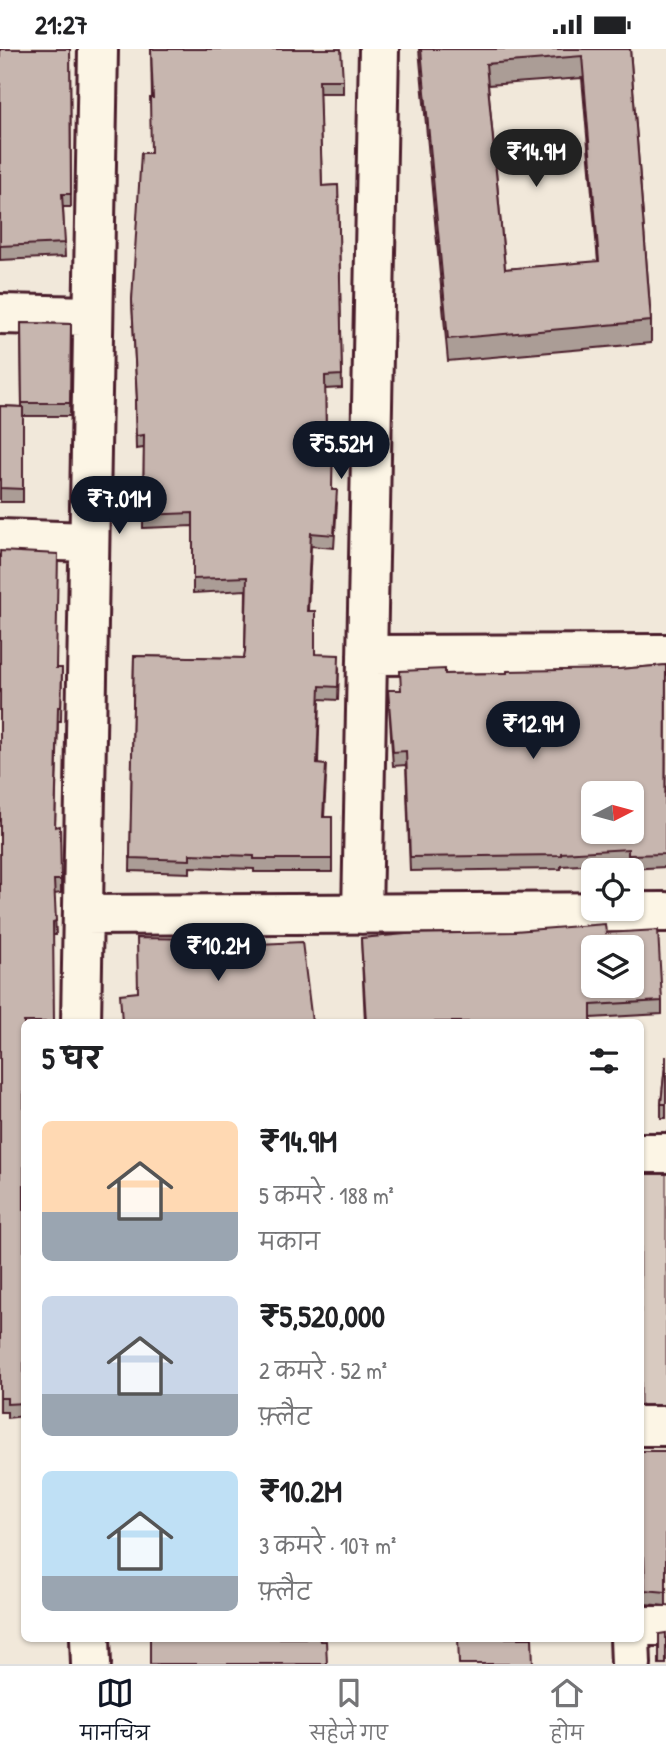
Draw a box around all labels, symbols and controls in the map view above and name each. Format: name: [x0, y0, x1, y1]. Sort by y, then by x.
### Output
text: 21:27: [35, 7, 88, 42]
pin: ₹14.9M: [479, 129, 593, 189]
text: ₹14.9M: [506, 136, 566, 167]
pin: ₹5.52M: [284, 421, 398, 481]
text: ₹5.52M: [309, 428, 373, 459]
pin: ₹7.01M: [62, 477, 176, 536]
text: ₹7.01M: [87, 483, 151, 514]
pin: ₹12.9M: [476, 701, 590, 761]
text: ₹12.9M: [502, 708, 564, 739]
north arrow: [581, 781, 644, 843]
map controls: [581, 781, 644, 998]
button: locate: [581, 858, 644, 921]
pin: ₹10.2M: [161, 923, 275, 983]
text: ₹10.2M: [186, 930, 250, 961]
button: layers: [581, 935, 644, 998]
text: 5 घर: [42, 1038, 102, 1078]
icon: filters: [585, 1042, 623, 1080]
text: ₹14.9M: [259, 1121, 337, 1161]
icon: home: [98, 1149, 182, 1233]
text: 5 कमरे · 188 m²: [259, 1180, 394, 1211]
text: मकान: [259, 1226, 320, 1257]
text: ₹5,520,000: [259, 1296, 385, 1336]
icon: home: [98, 1324, 182, 1408]
text: 2 कमरे · 52 m²: [259, 1355, 387, 1386]
text: फ़्लैट: [259, 1401, 311, 1432]
text: ₹10.2M: [259, 1471, 342, 1511]
icon: home: [98, 1499, 182, 1583]
text: 3 कमरे · 107 m²: [259, 1530, 396, 1561]
text: फ़्लैट: [259, 1576, 311, 1607]
tab: मानचित्र: [80, 1674, 150, 1754]
tab: सहेजे गए: [310, 1674, 388, 1754]
tab: होम: [548, 1674, 586, 1754]

